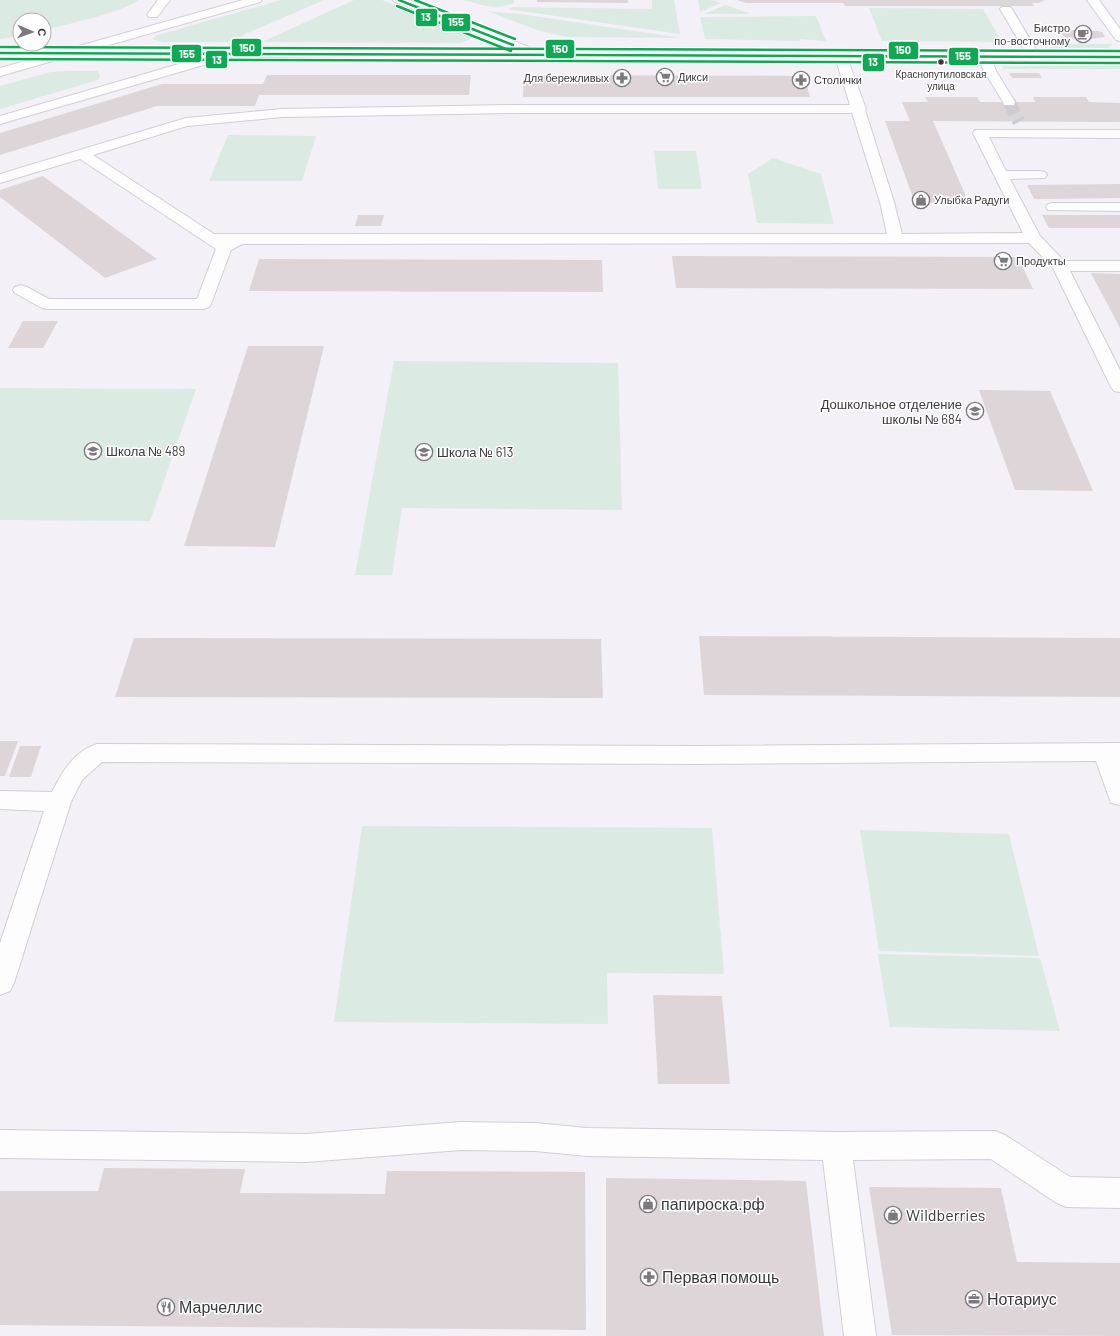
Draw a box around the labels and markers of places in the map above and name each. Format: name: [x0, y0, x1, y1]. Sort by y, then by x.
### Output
place label: Бистро по-восточному: [994, 21, 1070, 47]
cafe icon: Бистро по-восточному: [1073, 24, 1093, 44]
marker: Краснопутиловская улица: [936, 57, 946, 67]
supermarket icon: Дикси: [655, 67, 675, 87]
pharmacy icon: Для бережливых: [612, 68, 632, 88]
place label: Краснопутиловская улица: [896, 68, 986, 92]
place label: Дикси: [678, 70, 708, 83]
pharmacy icon: Столички: [791, 70, 811, 90]
place label: Для бережливых: [523, 71, 609, 84]
place label: Столички: [814, 73, 862, 86]
shop icon: Улыбка Радуги: [911, 190, 931, 210]
place label: Улыбка Радуги: [934, 193, 1009, 206]
supermarket icon: Продукты: [993, 251, 1013, 271]
place label: Продукты: [1016, 254, 1066, 267]
place label: Дошкольное отделение школы № 684: [821, 396, 962, 427]
school or university icon: Дошкольное отделение школы № 684: [965, 401, 985, 421]
school or university icon: Школа № 489: [83, 441, 103, 461]
school or university icon: Школа № 613: [414, 442, 434, 462]
place label: Школа № 489: [106, 443, 185, 459]
place label: Школа № 613: [437, 444, 513, 460]
shop icon: папироска.рф: [638, 1194, 658, 1214]
place label: папироска.рф: [661, 1194, 765, 1213]
shop icon: Wildberries: [883, 1205, 903, 1225]
place label: Wildberries: [906, 1205, 986, 1224]
pharmacy icon: Первая помощь: [639, 1267, 659, 1287]
place label: Первая помощь: [662, 1267, 779, 1286]
office icon: Нотариус: [964, 1289, 984, 1309]
place label: Нотариус: [987, 1289, 1057, 1308]
restaurant icon: Марчеллис: [156, 1297, 176, 1317]
place label: Марчеллис: [179, 1297, 262, 1316]

